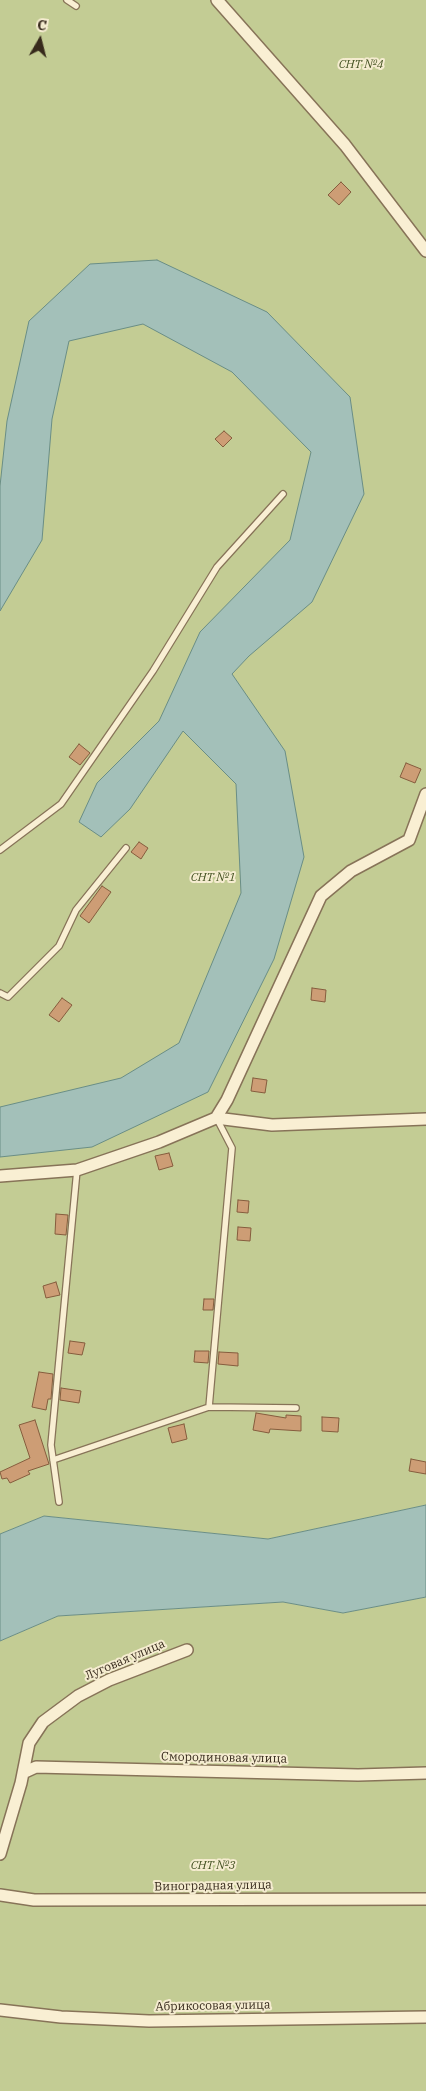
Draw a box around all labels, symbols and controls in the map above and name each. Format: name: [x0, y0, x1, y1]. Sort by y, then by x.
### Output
north arrow: [15, 15, 65, 65]
text: С: [36, 16, 48, 35]
park label: СНТ №4: [339, 58, 383, 72]
park label: СНТ №1: [191, 871, 235, 885]
street label: Луговая улица: [83, 1637, 167, 1683]
street label: Смородиновая улица: [161, 1750, 287, 1766]
park label: СНТ №3: [191, 1859, 235, 1873]
street label: Виноградная улица: [154, 1878, 272, 1894]
street label: Абрикосовая улица: [155, 1998, 271, 2014]

